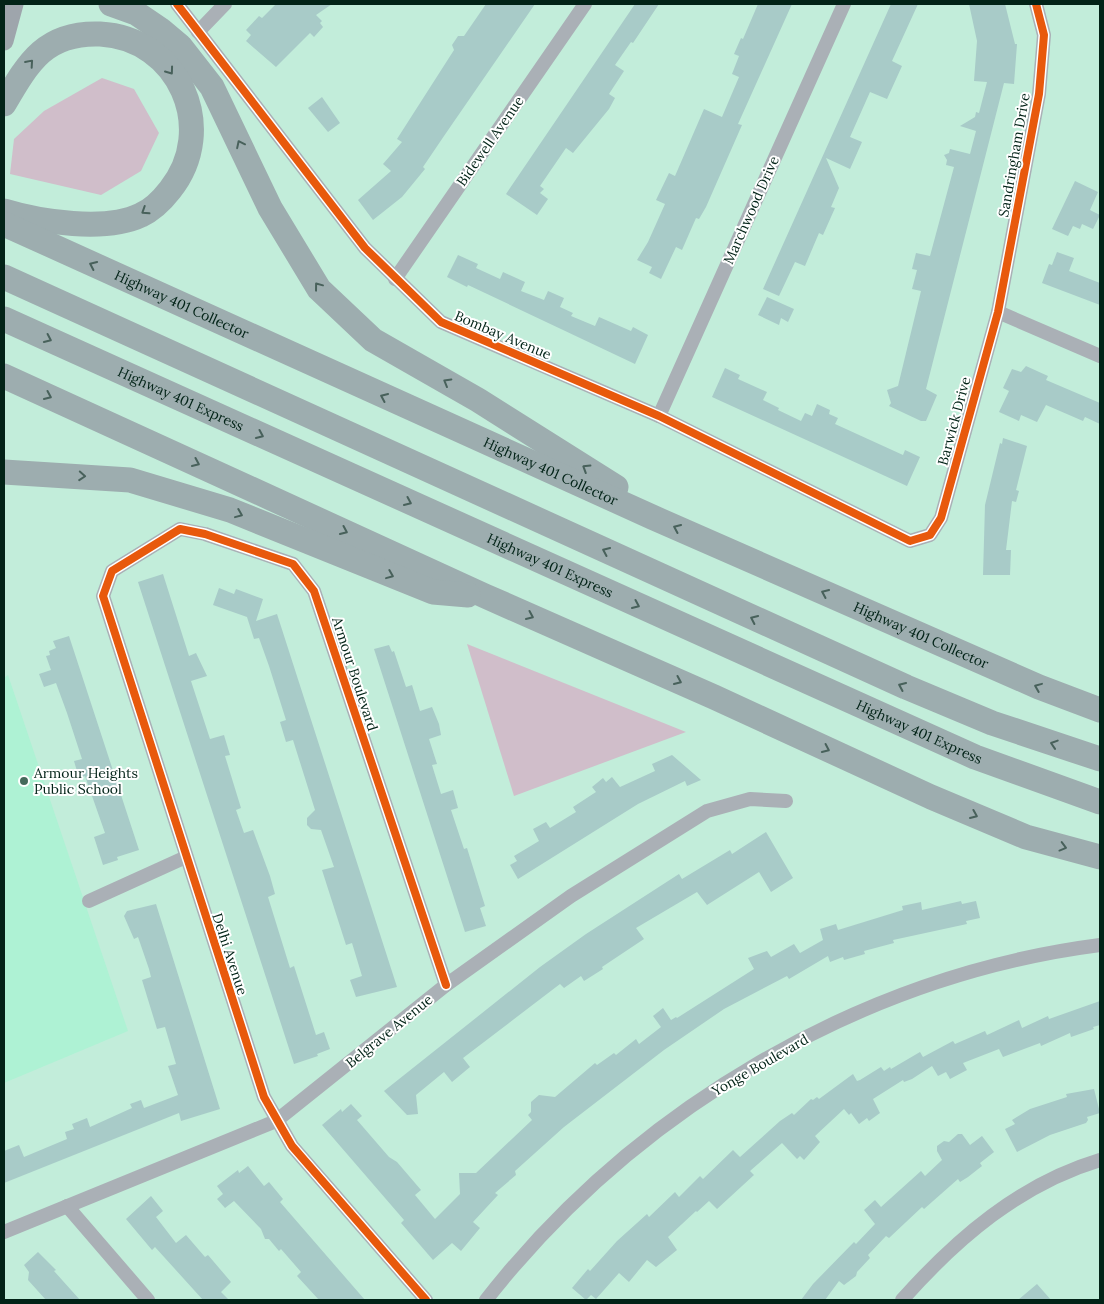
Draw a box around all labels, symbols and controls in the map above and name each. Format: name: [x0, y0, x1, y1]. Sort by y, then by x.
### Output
one-way arrow: [24, 59, 33, 68]
one-way arrow: [164, 66, 173, 75]
street label: Sandringham Drive: [994, 91, 1034, 218]
street label: Bidewell Avenue: [452, 92, 528, 190]
one-way arrow: [236, 140, 246, 149]
street label: Marchwood Drive: [719, 153, 783, 267]
one-way arrow: [141, 205, 151, 214]
one-way arrow: [89, 261, 98, 272]
street label: Highway 401 Collector: [112, 266, 252, 343]
one-way arrow: [315, 282, 324, 292]
street label: Bombay Avenue: [452, 307, 554, 364]
one-way arrow: [43, 333, 52, 344]
street label: Highway 401 Express: [115, 362, 247, 435]
street label: Barwick Drive: [934, 374, 975, 467]
one-way arrow: [444, 379, 453, 389]
one-way arrow: [43, 390, 52, 400]
one-way arrow: [380, 392, 389, 403]
one-way arrow: [255, 429, 264, 440]
street label: Highway 401 Collector: [481, 433, 621, 509]
one-way arrow: [191, 457, 200, 468]
one-way arrow: [582, 464, 591, 474]
one-way arrow: [79, 471, 87, 482]
one-way arrow: [403, 495, 412, 506]
one-way arrow: [235, 508, 243, 518]
one-way arrow: [673, 523, 682, 534]
one-way arrow: [339, 524, 348, 535]
street label: Highway 401 Express: [484, 529, 616, 602]
one-way arrow: [603, 548, 612, 558]
one-way arrow: [385, 568, 394, 579]
one-way arrow: [821, 589, 830, 600]
one-way arrow: [631, 598, 640, 609]
street label: Highway 401 Collector: [851, 598, 991, 673]
one-way arrow: [525, 609, 534, 620]
street label: Armour Boulevard: [328, 614, 382, 733]
one-way arrow: [750, 615, 759, 625]
one-way arrow: [673, 675, 682, 686]
one-way arrow: [898, 681, 907, 692]
one-way arrow: [1034, 683, 1043, 693]
street label: Highway 401 Express: [853, 696, 985, 768]
one-way arrow: [1050, 740, 1059, 750]
one-way arrow: [821, 743, 830, 753]
place label: Armour Heights Public School: [33, 764, 138, 798]
marker: Armour Heights Public School: [18, 775, 30, 787]
one-way arrow: [969, 809, 978, 820]
one-way arrow: [1059, 841, 1068, 852]
street label: Delhi Avenue: [208, 911, 252, 998]
street label: Belgrave Avenue: [342, 990, 436, 1072]
street label: Yonge Boulevard: [708, 1030, 812, 1100]

